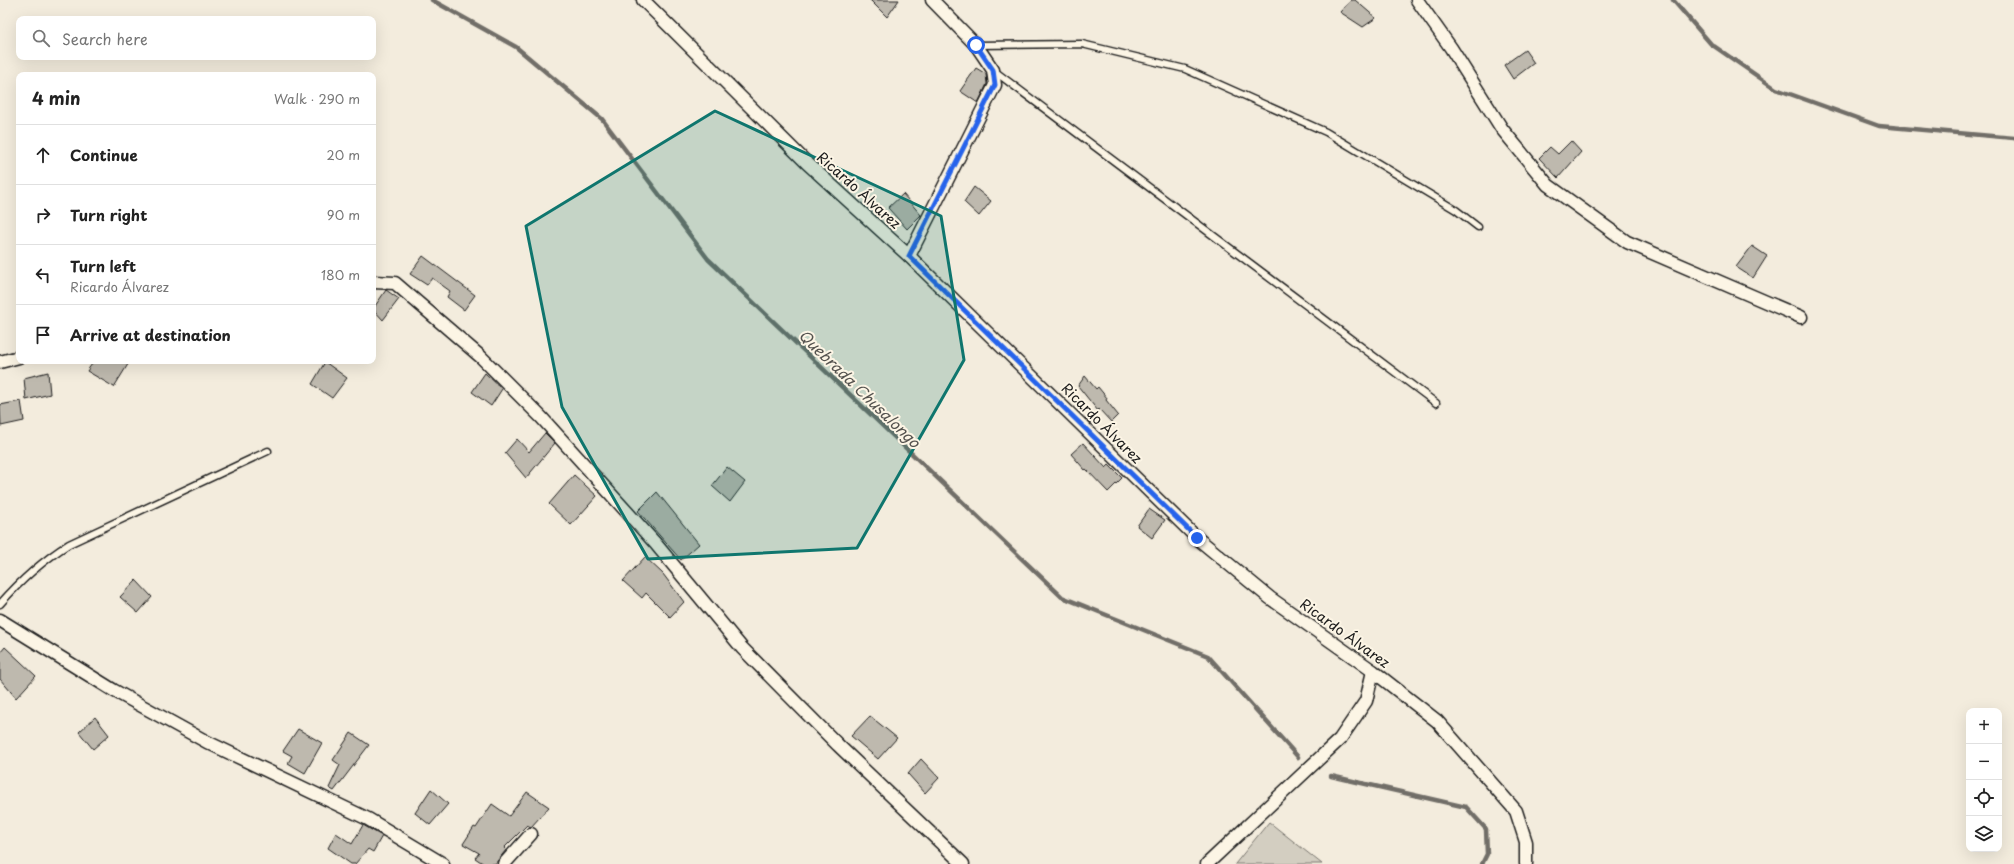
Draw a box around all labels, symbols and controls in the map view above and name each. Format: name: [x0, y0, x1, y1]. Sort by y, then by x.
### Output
search box: [16, 16, 376, 60]
icon: search: [30, 27, 52, 49]
text: Search here: [62, 27, 148, 50]
route start: [967, 36, 985, 54]
text: 4 min: [32, 85, 80, 111]
text: Walk · 290 m: [274, 89, 360, 108]
text: Continue: [70, 143, 138, 166]
icon: ahead: [32, 144, 54, 166]
text: 20 m: [326, 145, 360, 164]
street label: Ricardo Álvarez: [812, 147, 906, 234]
text: Turn right: [70, 203, 147, 226]
icon: right: [32, 204, 54, 226]
text: 90 m: [327, 205, 360, 224]
text: Turn left: [70, 254, 136, 277]
icon: left: [32, 264, 54, 286]
text: 180 m: [321, 265, 360, 284]
text: Ricardo Álvarez: [70, 277, 169, 296]
text: Arrive at destination: [70, 323, 231, 346]
icon: arrive: [32, 324, 54, 346]
water label: Quebrada Chusalongo: [794, 324, 927, 453]
street label: Ricardo Álvarez: [1057, 378, 1147, 468]
route end: [1188, 529, 1206, 547]
street label: Ricardo Álvarez: [1296, 593, 1395, 673]
map controls: [1966, 708, 2002, 852]
button: +: [1966, 708, 2002, 744]
button: −: [1966, 744, 2002, 780]
button: locate: [1966, 780, 2002, 816]
button: layers: [1966, 816, 2002, 852]

